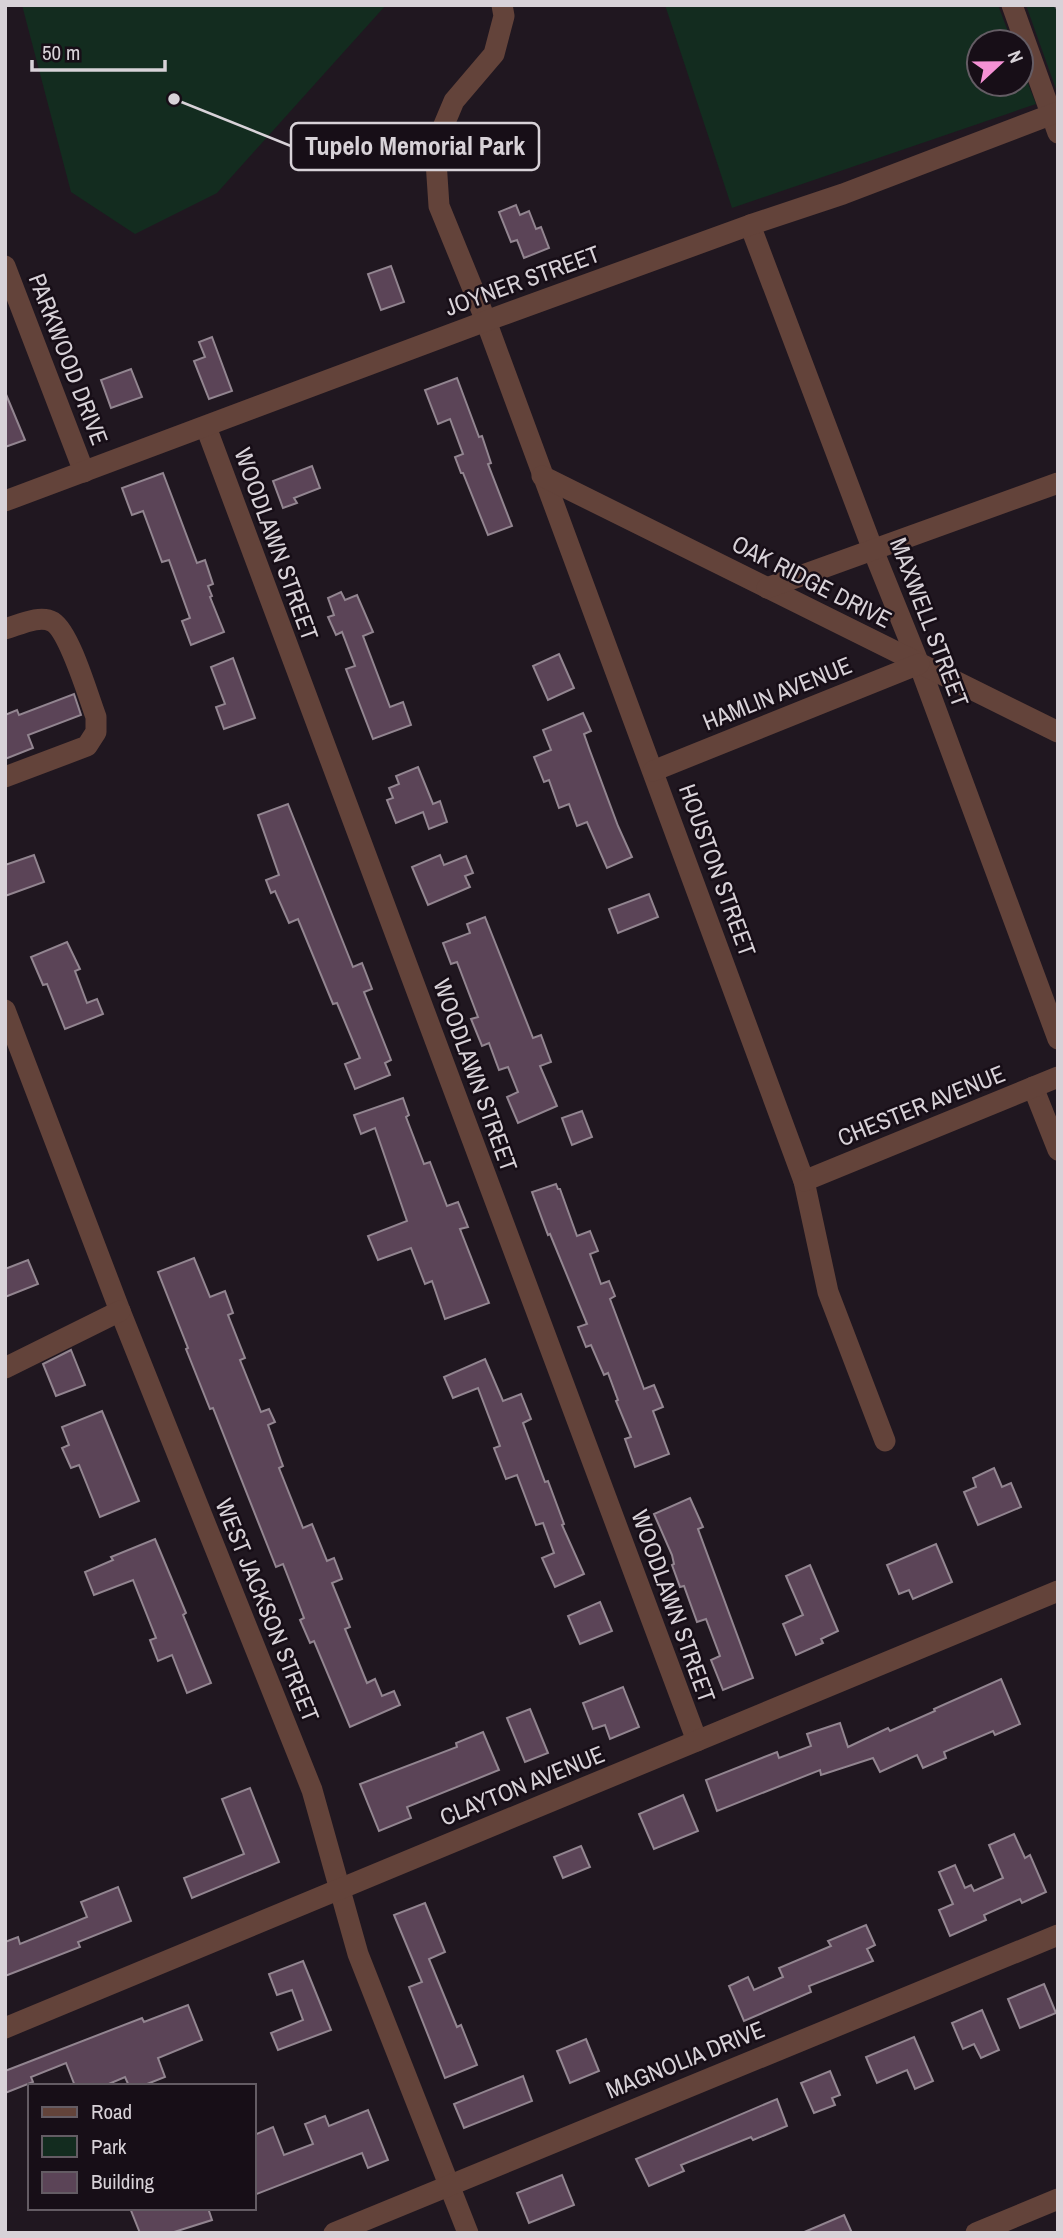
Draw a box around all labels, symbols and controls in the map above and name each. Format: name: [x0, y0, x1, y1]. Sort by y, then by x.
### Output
scale bar: [32, 28, 164, 72]
north arrow: [965, 28, 1035, 98]
text: 50 m: [42, 38, 80, 67]
text: N: [1002, 47, 1030, 67]
callout: Tupelo Memorial Park: [291, 123, 539, 170]
text: Tupelo Memorial Park: [305, 128, 525, 163]
street label: JOYNER STREET: [440, 237, 604, 323]
street label: PARKWOOD DRIVE: [22, 269, 116, 449]
street label: WOODLAWN STREET: [227, 443, 327, 645]
street label: OAK RIDGE DRIVE: [727, 527, 897, 635]
street label: MAXWELL STREET: [883, 533, 977, 711]
street label: HAMLIN AVENUE: [698, 649, 856, 737]
street label: HOUSTON STREET: [672, 779, 764, 961]
street label: WOODLAWN STREET: [426, 974, 526, 1176]
street label: CHESTER AVENUE: [833, 1057, 1009, 1153]
street label: WEST JACKSON STREET: [209, 1494, 327, 1726]
street label: WOODLAWN STREET: [624, 1505, 724, 1707]
street label: CLAYTON AVENUE: [435, 1737, 609, 1833]
street label: MAGNOLIA DRIVE: [601, 2013, 769, 2105]
legend: [28, 2084, 256, 2210]
text: Road: [91, 2097, 132, 2126]
text: Park: [91, 2132, 127, 2161]
text: Building: [91, 2167, 155, 2196]

